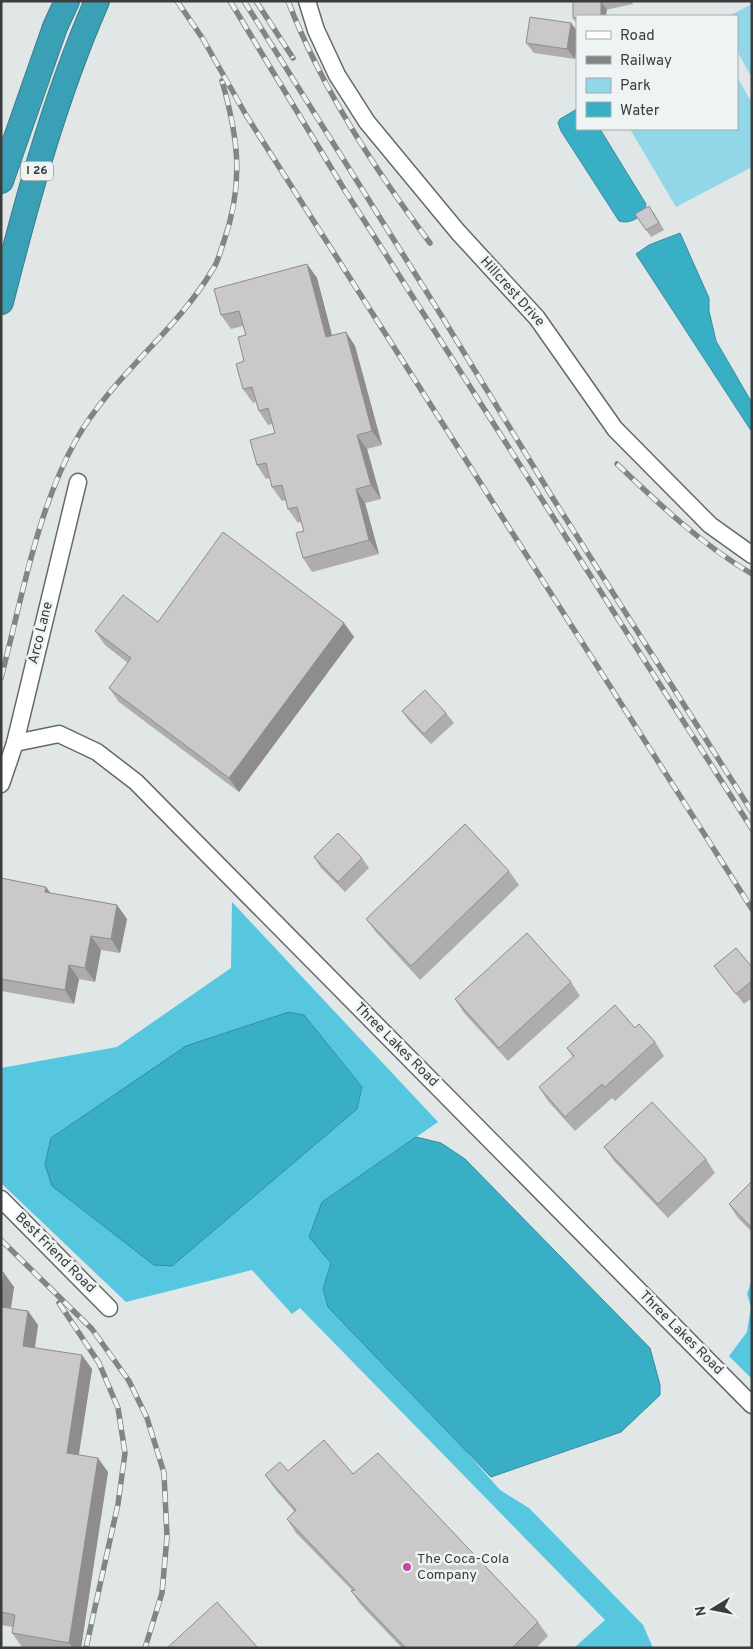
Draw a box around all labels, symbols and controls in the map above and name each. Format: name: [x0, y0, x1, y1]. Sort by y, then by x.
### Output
legend: [576, 15, 738, 130]
text: Road: [620, 27, 655, 46]
text: Railway: [620, 52, 672, 71]
text: Park: [620, 77, 651, 96]
text: Water: [620, 102, 660, 121]
road number: I 26: [21, 162, 53, 180]
street label: Hillcrest Drive: [476, 253, 548, 331]
street label: Arco Lane: [25, 600, 57, 666]
street label: Three Lakes Road: [350, 999, 442, 1091]
street label: Best Friend Road: [11, 1209, 99, 1297]
street label: Three Lakes Road: [635, 1287, 727, 1379]
place label: The Coca-Cola Company: [417, 1551, 509, 1584]
marker: The Coca-Cola Company: [401, 1561, 413, 1573]
north arrow: [688, 1584, 738, 1634]
text: N: [692, 1605, 711, 1617]

